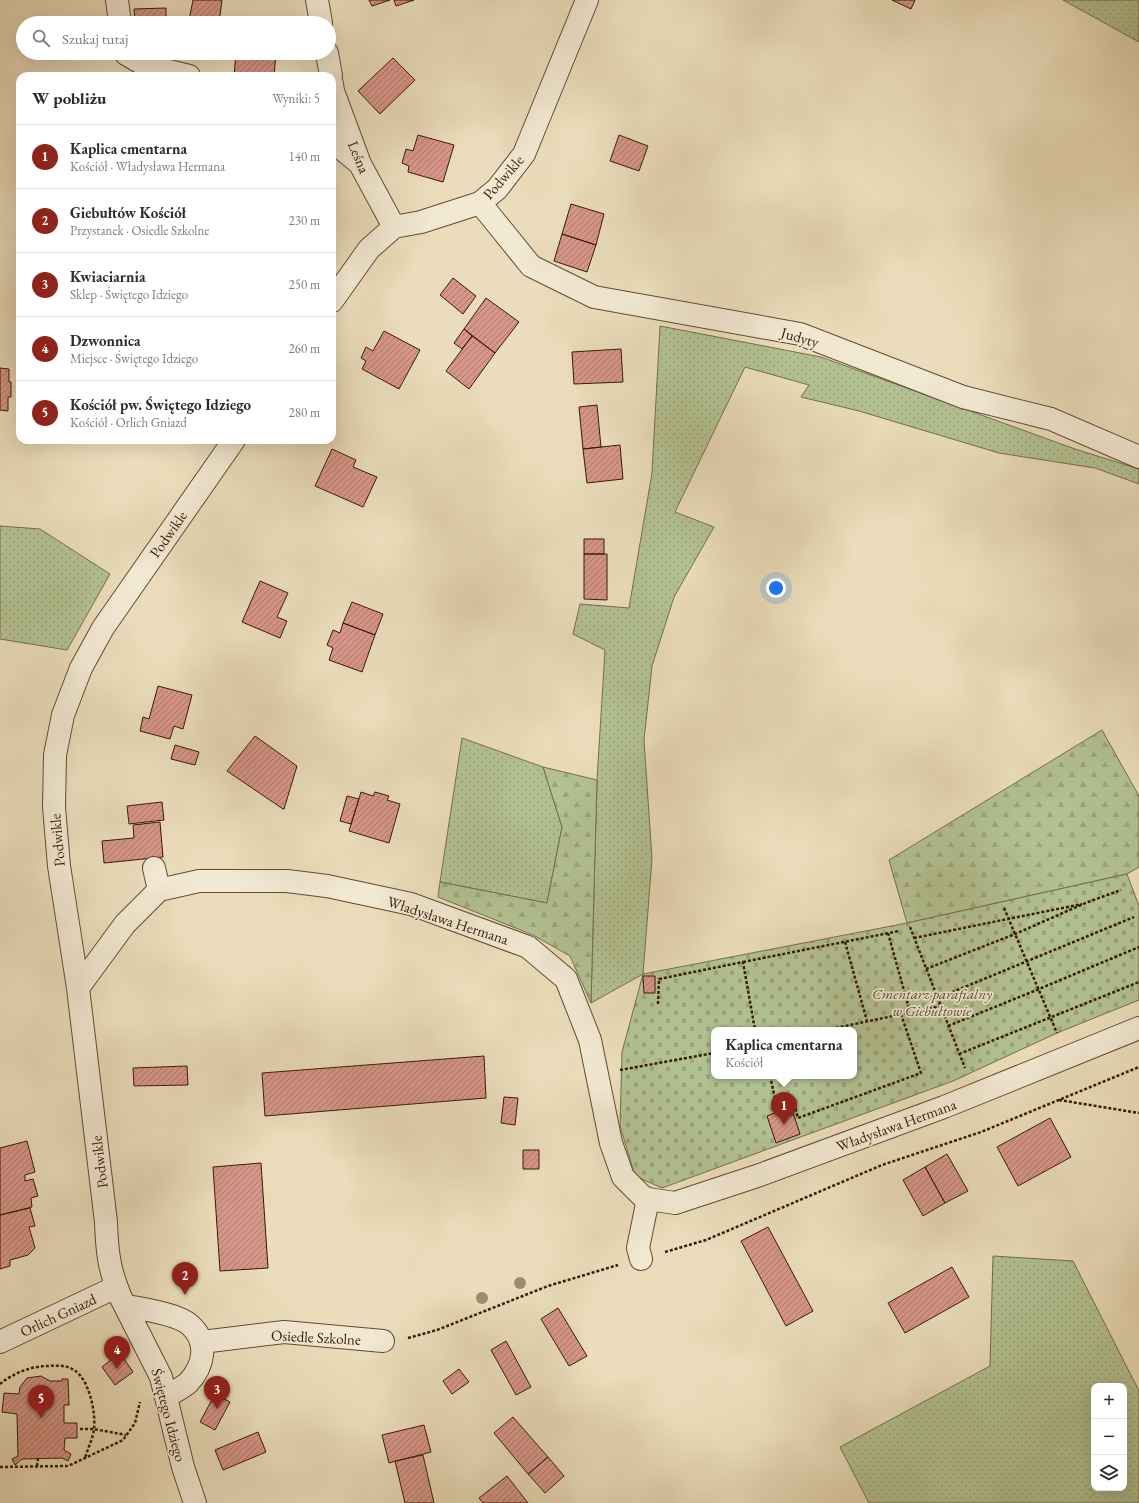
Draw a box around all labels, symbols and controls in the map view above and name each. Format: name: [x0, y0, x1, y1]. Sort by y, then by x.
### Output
search box: [16, 16, 336, 60]
icon: search: [30, 27, 52, 49]
text: Szukaj tutaj: [62, 29, 128, 48]
text: W pobliżu: [32, 87, 106, 109]
text: Wyniki: 5: [272, 90, 320, 107]
street label: Leśna: [344, 138, 374, 176]
text: Kaplica cmentarna: [70, 139, 187, 158]
text: 1: [42, 148, 48, 165]
text: 140 m: [289, 148, 320, 165]
street label: Podwikle: [478, 151, 528, 203]
text: Kościół · Władysława Hermana: [70, 158, 225, 175]
text: Giebułtów Kościół: [70, 203, 186, 222]
text: 2: [42, 212, 48, 229]
text: 230 m: [289, 212, 320, 229]
text: Przystanek · Osiedle Szkolne: [70, 222, 209, 239]
text: Kwiaciarnia: [70, 267, 145, 286]
text: 3: [42, 276, 48, 293]
text: 250 m: [289, 276, 320, 293]
text: Sklep · Świętego Idziego: [70, 286, 188, 303]
street label: Judyty: [777, 322, 822, 352]
text: Dzwonnica: [70, 331, 141, 350]
text: 4: [42, 340, 48, 357]
text: 260 m: [289, 340, 320, 357]
text: Miejsce · Świętego Idziego: [70, 350, 198, 367]
text: Kościół pw. Świętego Idziego: [70, 395, 251, 414]
text: 5: [42, 404, 48, 421]
text: 280 m: [289, 404, 320, 421]
text: Kościół · Orlich Gniazd: [70, 414, 187, 431]
street label: Podwikle: [145, 507, 191, 561]
your location: [766, 578, 786, 598]
street label: Podwikle: [45, 813, 69, 867]
street label: Władysława Hermana: [385, 891, 511, 949]
park label: Cmentarz parafialny w Giebułtowie: [872, 984, 992, 1020]
popup: [711, 1027, 857, 1079]
text: Kaplica cmentarna: [725, 1035, 843, 1054]
text: Kościół: [725, 1054, 763, 1071]
pin: 1: [771, 1092, 797, 1125]
street label: Władysława Hermana: [833, 1094, 959, 1156]
street label: Podwikle: [86, 1134, 112, 1189]
pin: 2: [172, 1262, 198, 1295]
street label: Orlich Gniazd: [17, 1289, 100, 1341]
street label: Osiedle Szkolne: [271, 1325, 362, 1349]
pin: 4: [104, 1336, 130, 1369]
street label: Świętego Idziego: [147, 1366, 191, 1464]
pin: 3: [204, 1376, 230, 1409]
map controls: [1091, 1383, 1127, 1491]
button: +: [1091, 1383, 1127, 1419]
pin: 5: [28, 1385, 54, 1418]
button: −: [1091, 1419, 1127, 1455]
button: layers: [1091, 1455, 1127, 1491]

